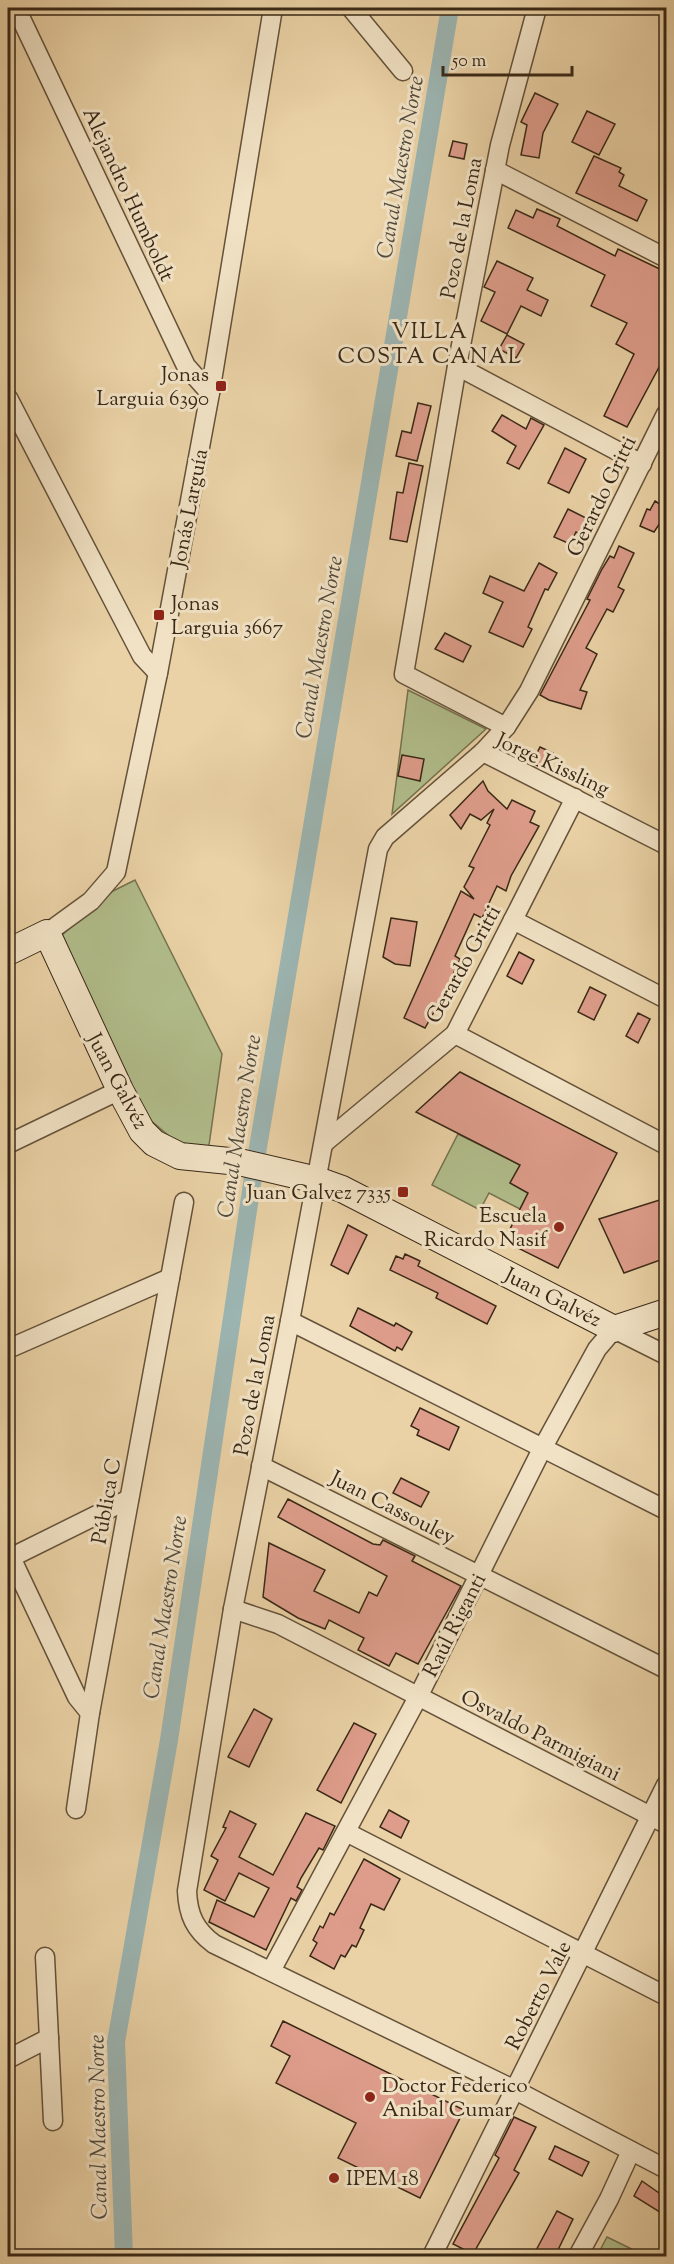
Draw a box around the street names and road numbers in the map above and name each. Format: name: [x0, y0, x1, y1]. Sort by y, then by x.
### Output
street label: Alejandro Humboldt: [74, 103, 181, 287]
street label: Pozo de la Loma: [435, 155, 491, 302]
street label: Gerardo Gritti: [561, 431, 645, 562]
street label: Jonás Larguía: [165, 446, 217, 571]
street label: Jorge Kissling: [490, 726, 614, 805]
street label: Gerardo Gritti: [420, 900, 510, 1030]
street label: Juan Galvéz: [78, 1028, 154, 1136]
street label: Juan Galvéz: [497, 1261, 606, 1336]
street label: Pozo de la Loma: [228, 1312, 284, 1459]
street label: Pública C: [86, 1456, 130, 1547]
street label: Juan Cassouley: [323, 1464, 460, 1553]
street label: Raúl Riganti: [417, 1569, 495, 1683]
street label: Osvaldo Parmigiani: [455, 1683, 626, 1790]
street label: Roberto Vale: [499, 1936, 580, 2056]

